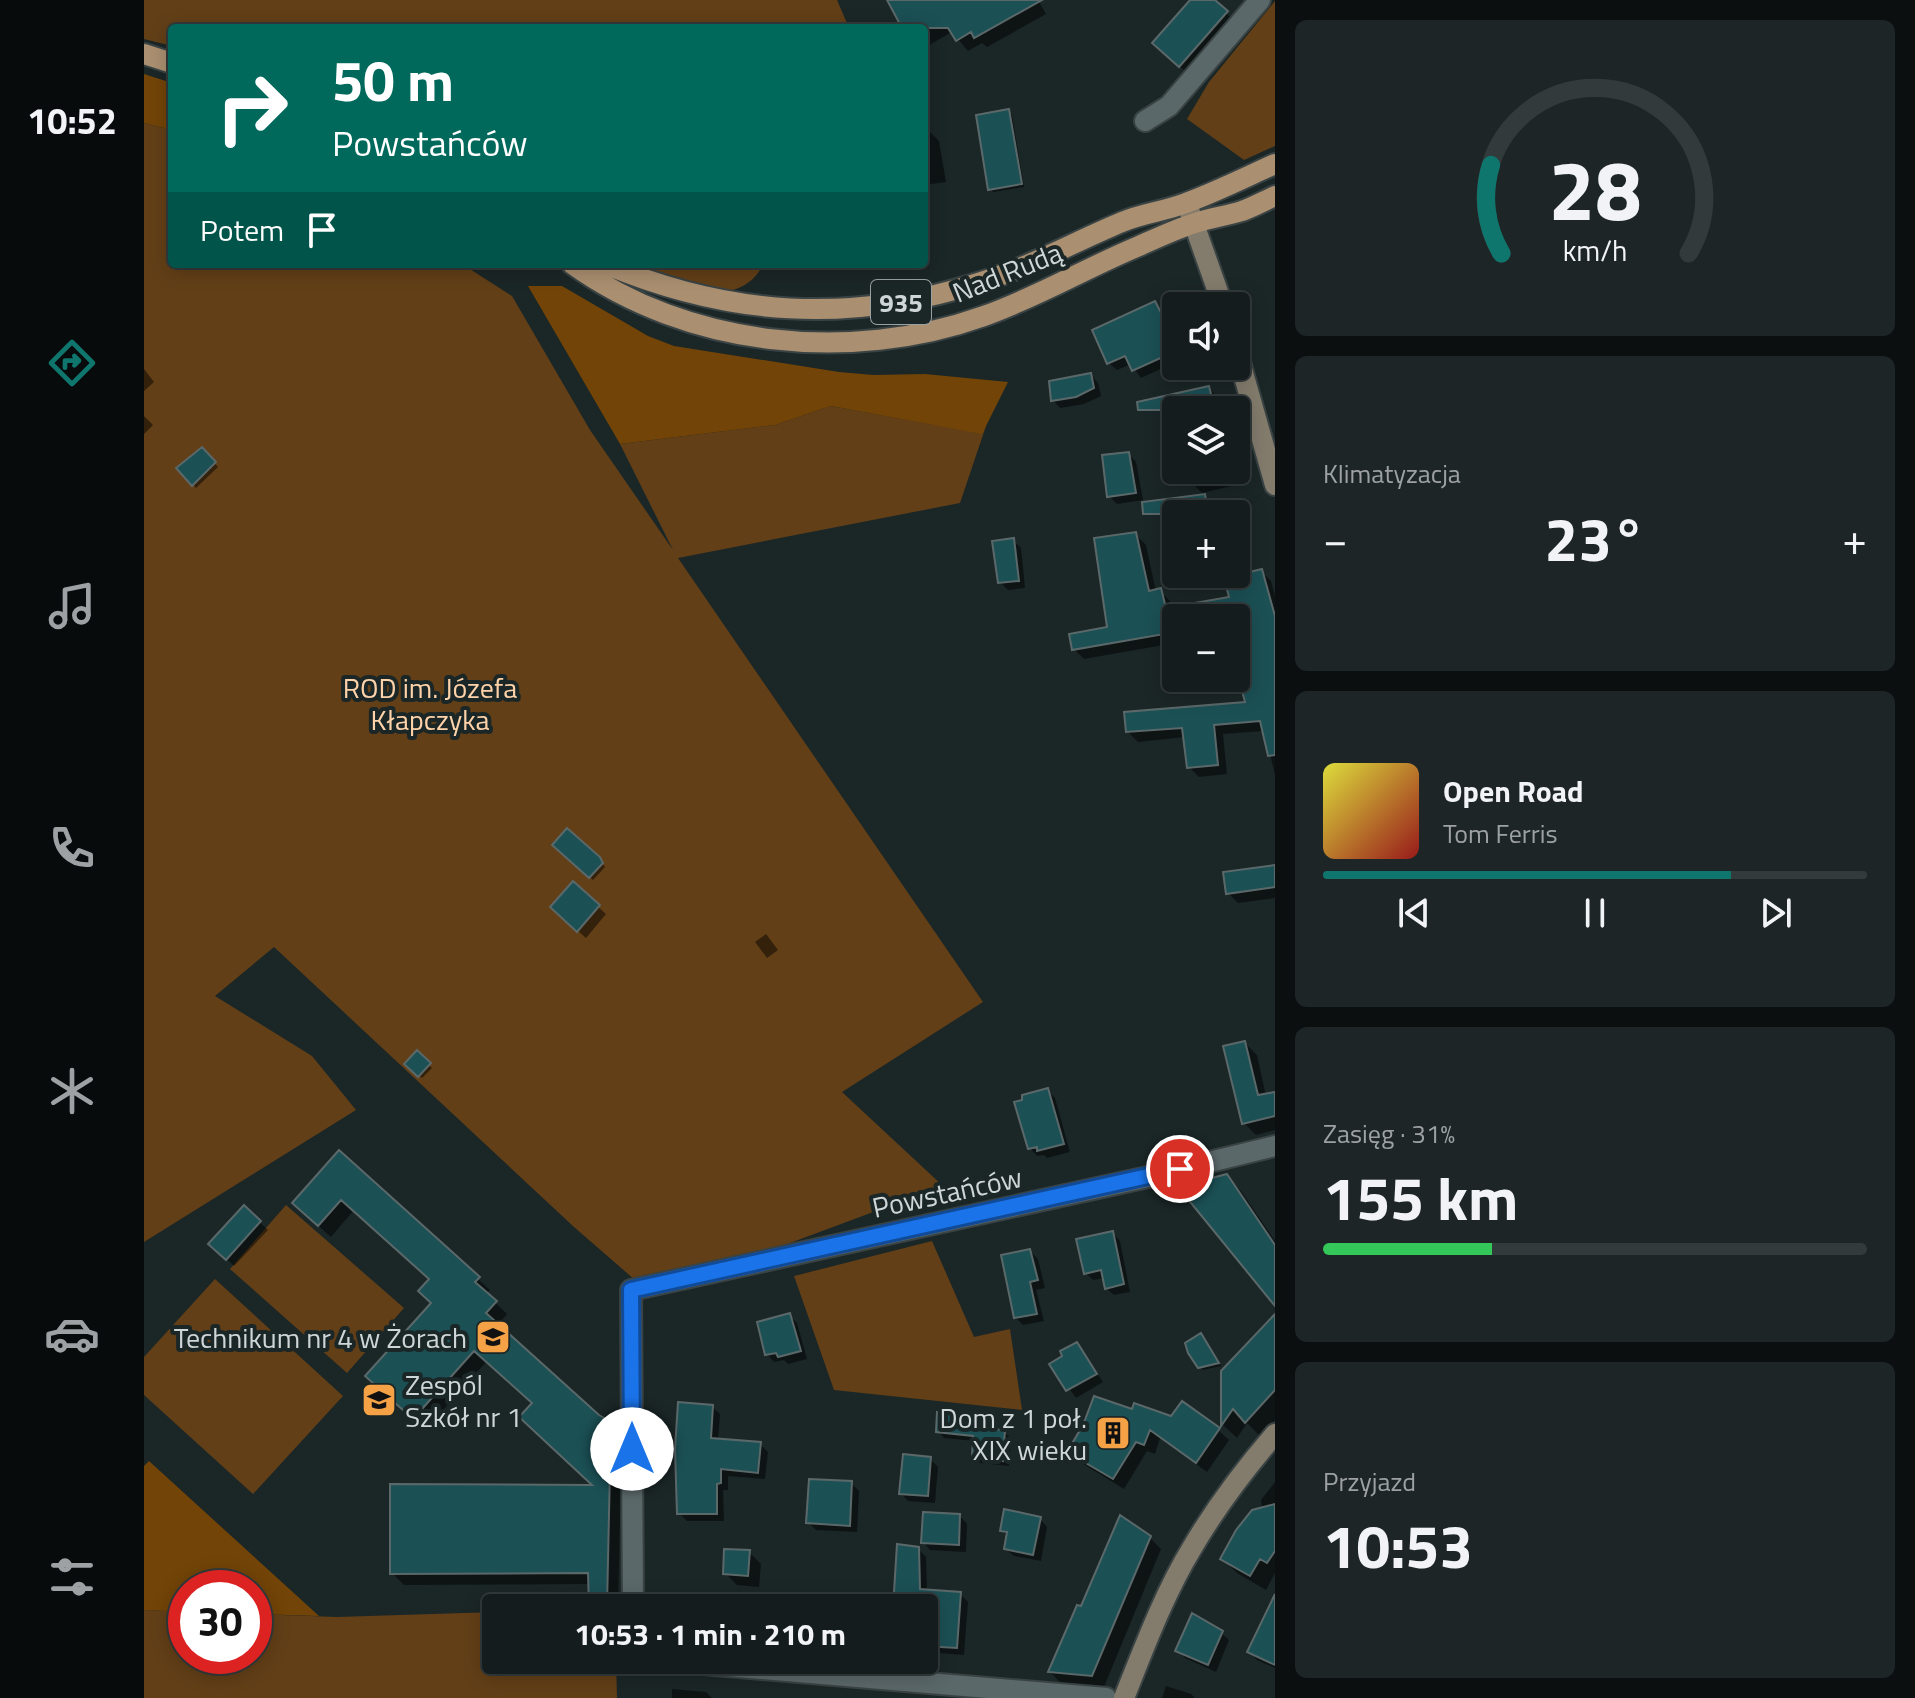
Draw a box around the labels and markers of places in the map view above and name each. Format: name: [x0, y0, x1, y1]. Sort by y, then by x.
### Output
pin: [1146, 1135, 1214, 1203]
place label: Technikum nr 4 w Żorach: [174, 1316, 467, 1359]
school or university icon: Technikum nr 4 w Żorach: [474, 1318, 512, 1356]
place label: Zespól Szkół nr 1: [405, 1363, 522, 1438]
school or university icon: Zespól Szkół nr 1: [360, 1381, 398, 1419]
place label: Dom z 1 poł. XIX wieku: [940, 1396, 1087, 1471]
building icon: Dom z 1 poł. XIX wieku: [1094, 1414, 1132, 1452]

